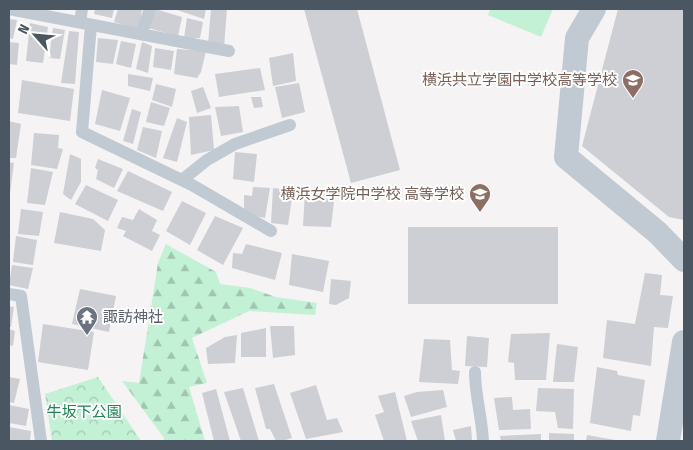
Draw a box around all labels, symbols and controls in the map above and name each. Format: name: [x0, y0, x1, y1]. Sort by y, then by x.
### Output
north arrow: [10, 10, 60, 60]
text: N: [14, 22, 33, 37]
school or university icon: 横浜共立学園中学校高等学校: [621, 68, 645, 99]
place label: 横浜共立学園中学校高等学校: [422, 71, 617, 89]
school or university icon: 横浜女学院中学校 高等学校: [468, 182, 492, 213]
place label: 横浜女学院中学校 高等学校: [280, 185, 464, 203]
temple icon: 諏訪神社: [75, 305, 99, 336]
place label: 諏訪神社: [103, 308, 163, 326]
park label: 牛坂下公園: [46, 403, 122, 421]

